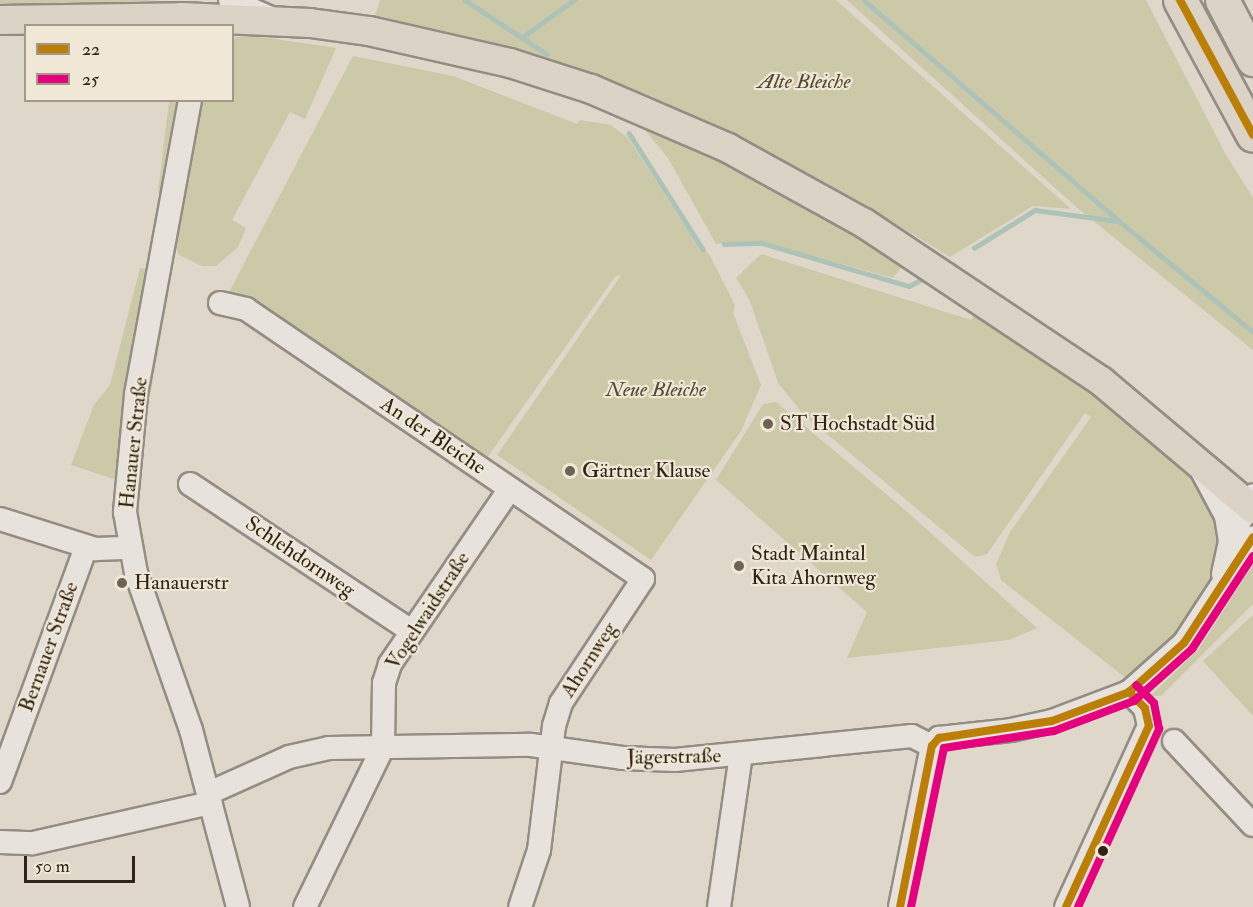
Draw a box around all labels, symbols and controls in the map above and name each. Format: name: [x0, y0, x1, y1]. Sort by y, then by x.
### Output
legend: [24, 24, 234, 102]
text: 22: [82, 38, 100, 61]
text: 25: [82, 68, 99, 91]
park label: Alte Bleiche: [757, 69, 851, 95]
street label: Hanauer Straße: [115, 376, 153, 510]
park label: Neue Bleiche: [606, 377, 706, 403]
street label: An der Bleiche: [376, 392, 490, 480]
place label: ST Hochstadt Süd: [780, 411, 935, 437]
marker: ST Hochstadt Süd: [761, 417, 775, 431]
place label: Gärtner Klause: [582, 458, 710, 484]
marker: Gärtner Klause: [563, 464, 577, 478]
street label: Schlehdornweg: [240, 511, 360, 603]
place label: Stadt Maintal Kita Ahornweg: [751, 541, 876, 591]
street label: Vogelwaidstraße: [381, 547, 475, 675]
marker: Stadt Maintal Kita Ahornweg: [732, 559, 746, 573]
place label: Hanauerstr: [134, 570, 229, 596]
marker: Hanauerstr: [115, 576, 129, 590]
street label: Bernauer Straße: [14, 578, 84, 716]
street label: Ahornweg: [555, 618, 623, 702]
street label: Jägerstraße: [627, 744, 721, 770]
scale bar: [27, 844, 138, 882]
unlabelled marker: [1097, 845, 1109, 857]
text: 50 m: [35, 855, 70, 878]

